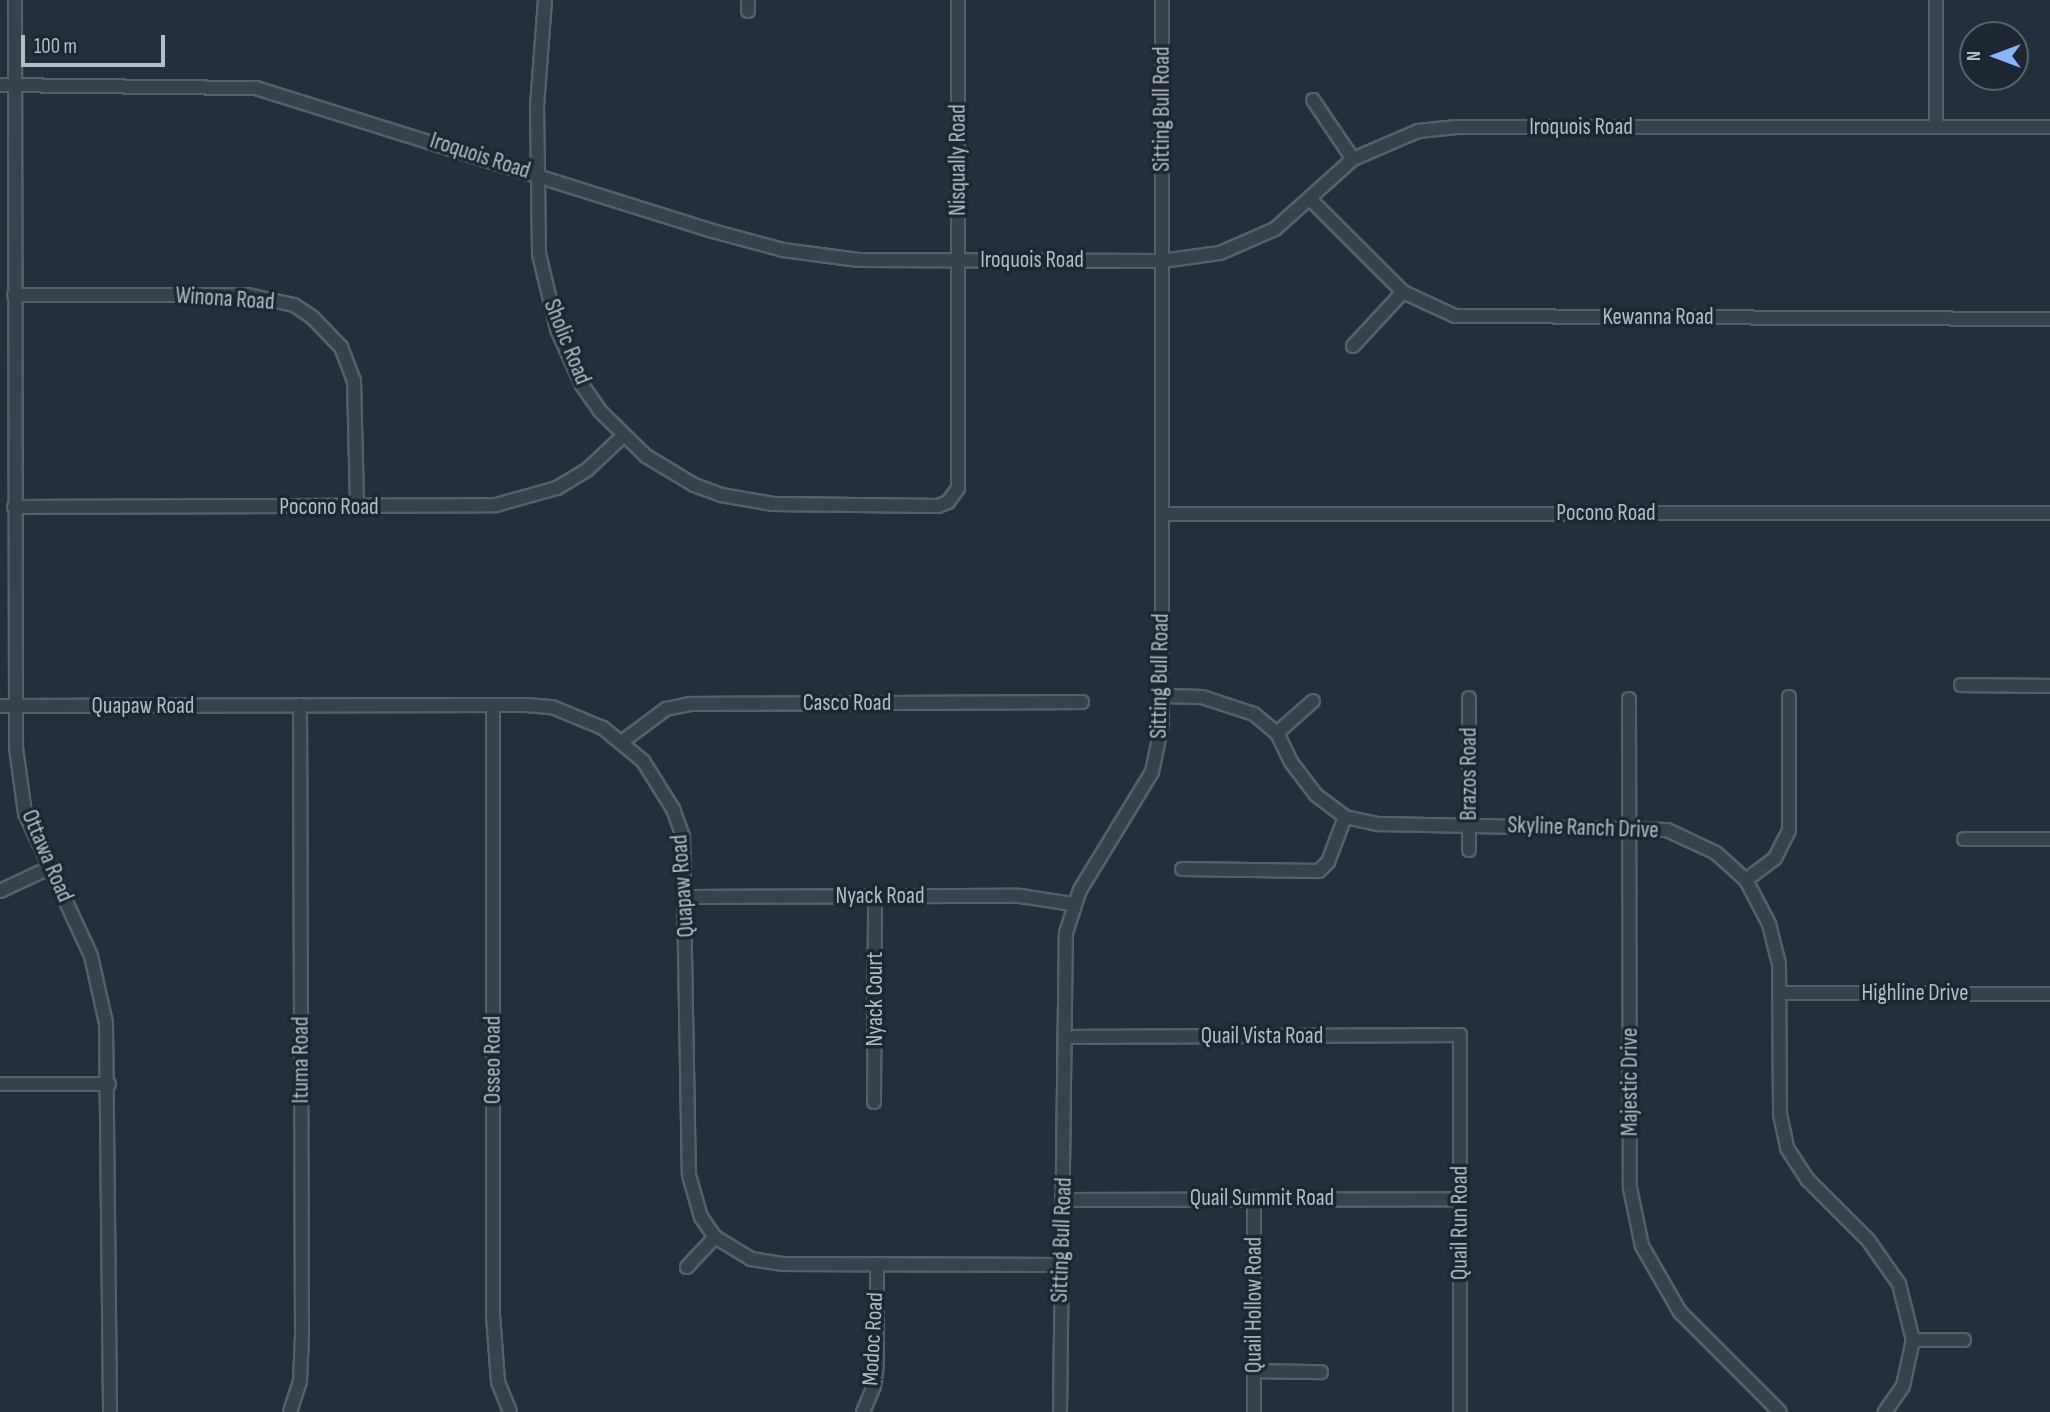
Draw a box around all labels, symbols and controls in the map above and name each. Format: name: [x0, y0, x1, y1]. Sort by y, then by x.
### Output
scale bar: [24, 21, 168, 65]
north arrow: [1959, 21, 2029, 91]
text: 100 m: [34, 34, 77, 59]
street label: Sitting Bull Road: [1148, 46, 1176, 172]
text: N: [1963, 51, 1986, 61]
street label: Nisqually Road: [944, 104, 972, 216]
street label: Iroquois Road: [1529, 113, 1633, 141]
street label: Iroquois Road: [426, 127, 534, 185]
street label: Iroquois Road: [980, 246, 1084, 274]
street label: Winona Road: [175, 282, 275, 316]
street label: Sholic Road: [537, 295, 597, 389]
street label: Kewanna Road: [1602, 303, 1714, 331]
street label: Pocono Road: [279, 493, 379, 521]
street label: Pocono Road: [1556, 499, 1656, 527]
street label: Sitting Bull Road: [1145, 613, 1175, 739]
street label: Casco Road: [803, 689, 891, 717]
street label: Quapaw Road: [92, 692, 194, 720]
street label: Brazos Road: [1455, 727, 1483, 821]
street label: Ottawa Road: [15, 806, 79, 906]
street label: Skyline Ranch Drive: [1507, 812, 1659, 844]
street label: Quapaw Road: [666, 834, 700, 938]
street label: Nyack Road: [835, 882, 925, 910]
street label: Nyack Court: [861, 952, 889, 1046]
street label: Highline Drive: [1862, 979, 1968, 1007]
street label: Osseo Road: [479, 1016, 507, 1104]
street label: Ituma Road: [287, 1017, 315, 1103]
street label: Quail Vista Road: [1201, 1022, 1323, 1050]
street label: Majestic Drive: [1616, 1028, 1644, 1136]
street label: Quail Run Road: [1446, 1166, 1474, 1280]
street label: Sitting Bull Road: [1046, 1177, 1078, 1303]
street label: Quail Summit Road: [1190, 1184, 1334, 1212]
street label: Quail Hollow Road: [1240, 1237, 1268, 1373]
street label: Modoc Road: [857, 1292, 889, 1386]

